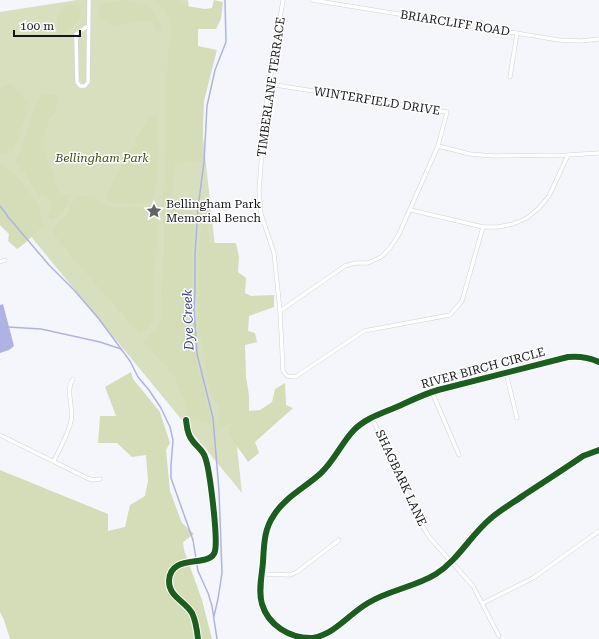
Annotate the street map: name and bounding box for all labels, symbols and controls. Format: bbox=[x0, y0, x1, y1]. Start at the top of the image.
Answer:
street label: BRIARCLIFF ROAD bbox=[399, 7, 511, 39]
scale bar bbox=[14, 12, 80, 38]
street label: TIMBERLANE TERRACE bbox=[254, 16, 288, 158]
text: 100 m bbox=[20, 19, 54, 33]
street label: WINTERFIELD DRIVE bbox=[313, 84, 441, 118]
park label: Bellingham Park bbox=[54, 151, 149, 165]
place label: Bellingham Park Memorial Bench bbox=[166, 197, 261, 225]
place icon: Bellingham Park Memorial Bench bbox=[145, 202, 163, 220]
water label: Dye Creek bbox=[179, 288, 197, 352]
street label: RIVER BIRCH CIRCLE bbox=[419, 345, 547, 391]
street label: SHAGBARK LANE bbox=[373, 428, 429, 528]

